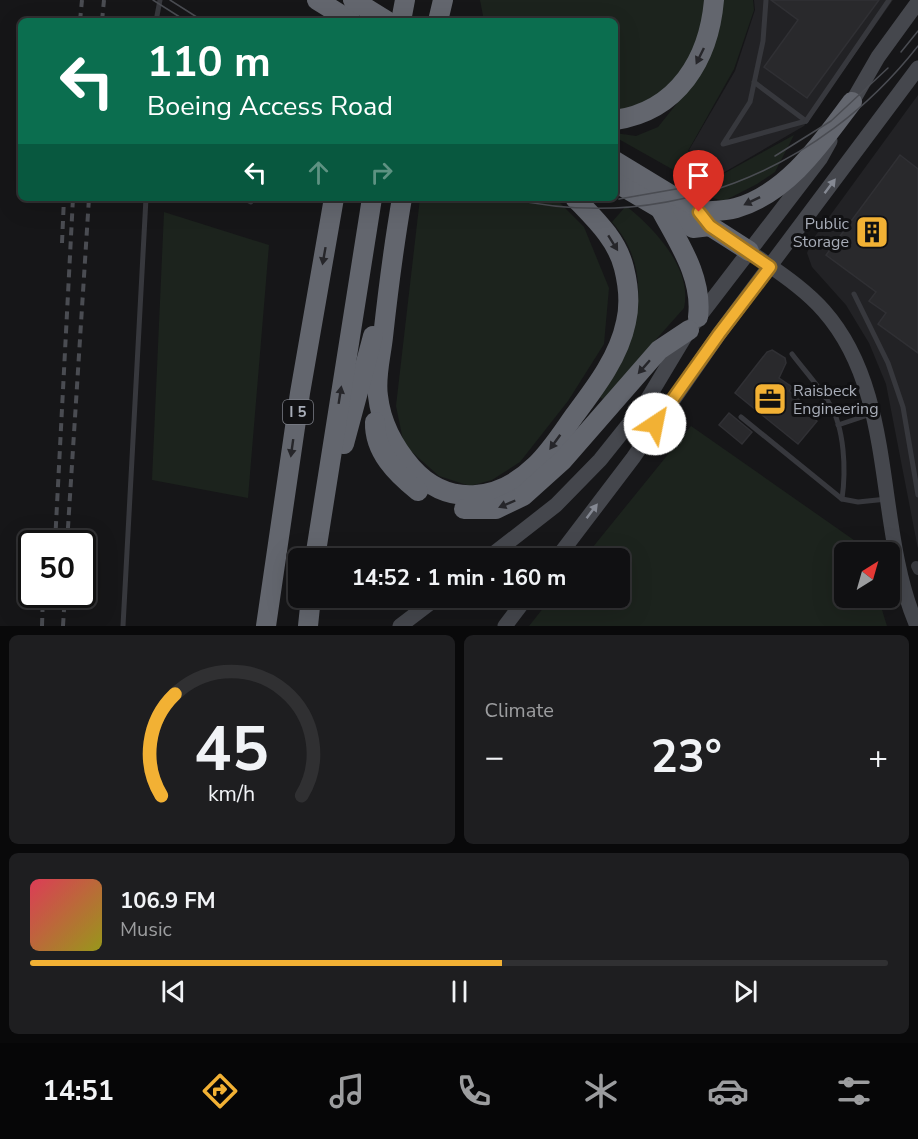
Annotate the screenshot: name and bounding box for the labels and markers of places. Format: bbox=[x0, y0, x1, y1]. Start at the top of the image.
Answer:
pin bbox=[673, 150, 724, 212]
place label: Public Storage bbox=[793, 213, 850, 253]
building icon: Public Storage bbox=[854, 214, 890, 250]
place label: Raisbeck Engineering bbox=[793, 380, 879, 420]
office icon: Raisbeck Engineering bbox=[752, 381, 788, 417]

